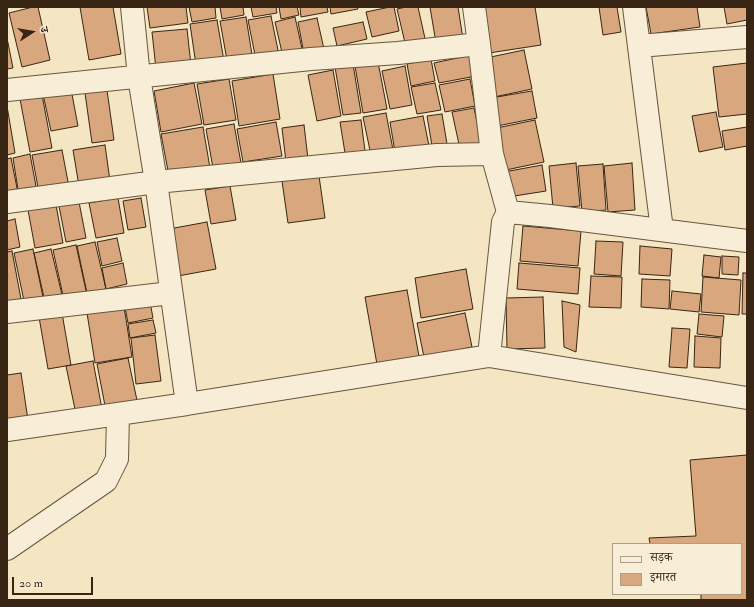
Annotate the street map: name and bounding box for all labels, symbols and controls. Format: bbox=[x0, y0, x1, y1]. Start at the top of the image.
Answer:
north arrow bbox=[12, 12, 52, 52]
text: उ bbox=[37, 25, 51, 33]
legend bbox=[612, 543, 742, 595]
text: सड़क bbox=[650, 550, 673, 565]
scale bar bbox=[14, 569, 95, 595]
text: इमारत bbox=[650, 570, 676, 585]
text: 20 m bbox=[19, 576, 43, 591]

